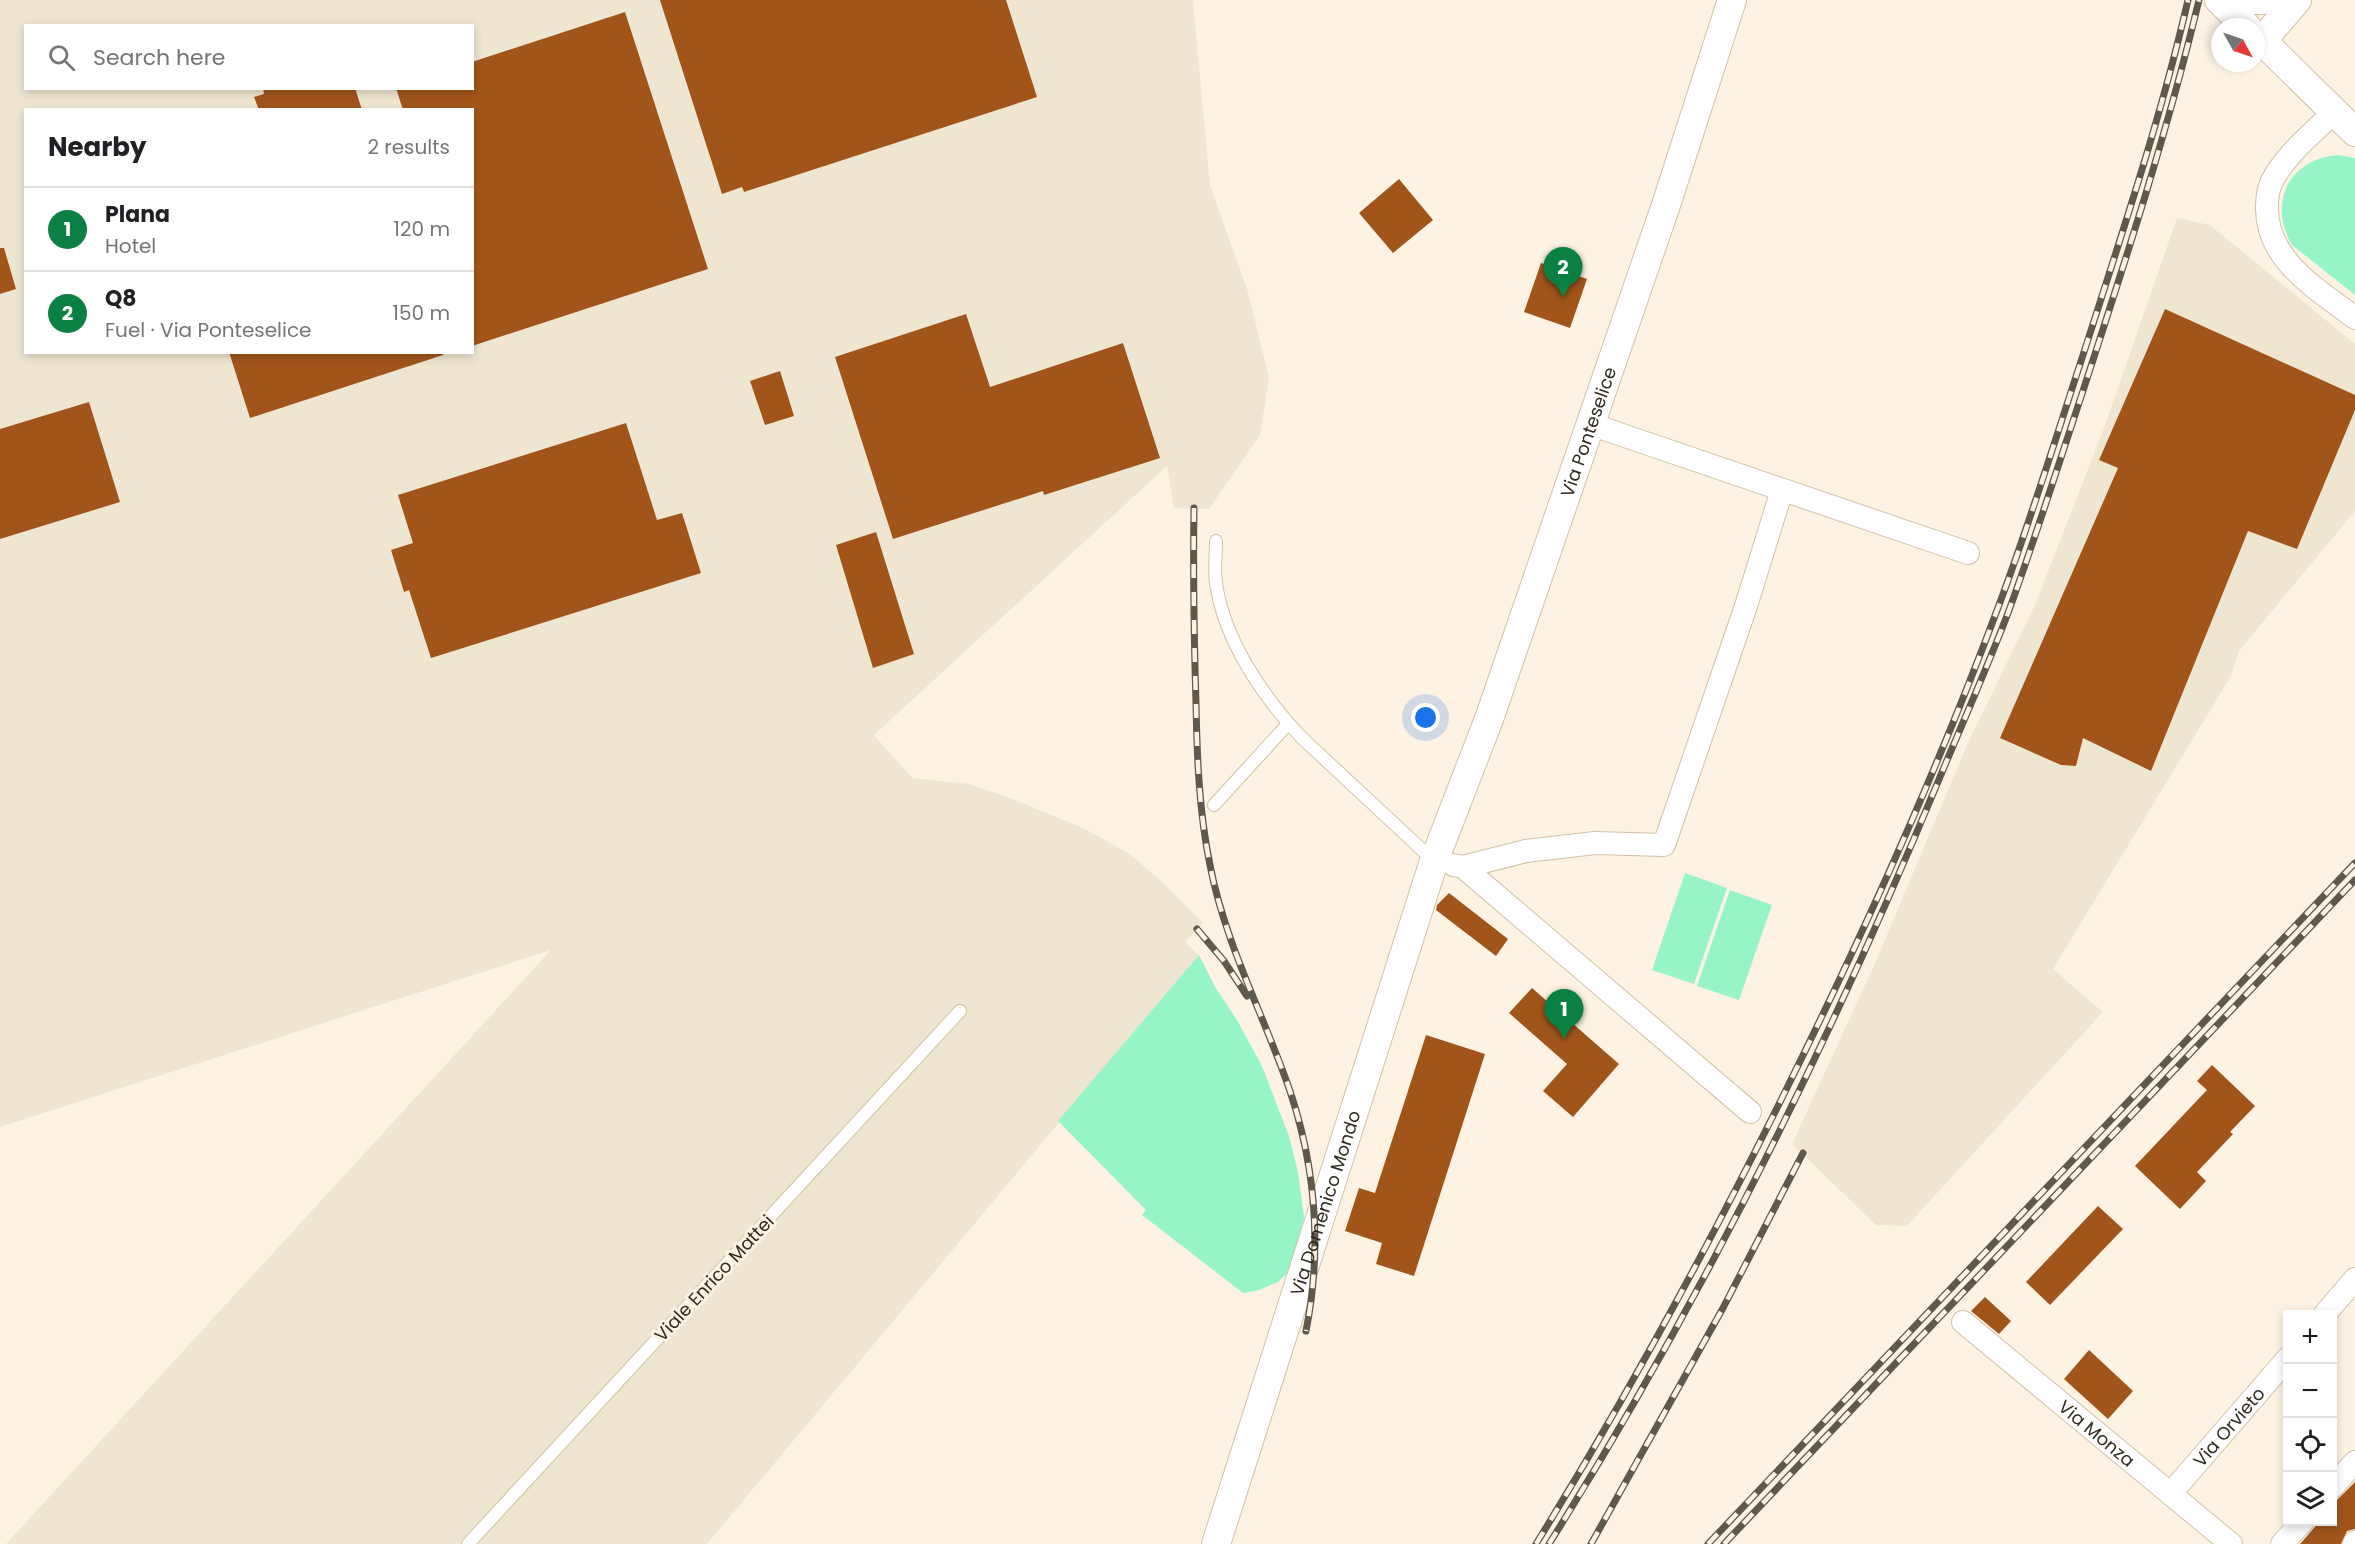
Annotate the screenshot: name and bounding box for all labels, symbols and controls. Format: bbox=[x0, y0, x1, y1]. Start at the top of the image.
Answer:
north arrow bbox=[2211, 18, 2265, 72]
search box bbox=[24, 24, 474, 90]
icon: search bbox=[45, 41, 78, 74]
text: Search here bbox=[93, 42, 226, 73]
text: Nearby bbox=[48, 129, 146, 165]
text: 2 results bbox=[367, 133, 450, 161]
text: Plana bbox=[105, 199, 170, 230]
text: 1 bbox=[64, 215, 71, 243]
text: 120 m bbox=[394, 215, 450, 243]
text: Hotel bbox=[105, 232, 156, 260]
pin: 2 bbox=[1544, 248, 1582, 297]
text: Q8 bbox=[105, 283, 137, 314]
text: 2 bbox=[62, 299, 73, 327]
text: 150 m bbox=[393, 299, 450, 327]
text: Fuel · Via Ponteselice bbox=[105, 316, 312, 344]
street label: Via Ponteselice bbox=[1554, 363, 1622, 500]
your location bbox=[1411, 703, 1440, 732]
pin: 1 bbox=[1544, 990, 1584, 1039]
street label: Via Domenico Mondo bbox=[1284, 1107, 1366, 1299]
street label: Viale Enrico Mattei bbox=[649, 1209, 779, 1347]
map controls bbox=[2283, 1310, 2337, 1526]
button: + bbox=[2283, 1310, 2337, 1364]
button: − bbox=[2283, 1364, 2337, 1418]
street label: Via Orvieto bbox=[2187, 1381, 2270, 1472]
street label: Via Monza bbox=[2053, 1394, 2141, 1472]
button: locate bbox=[2283, 1418, 2337, 1472]
button: layers bbox=[2283, 1472, 2337, 1526]

